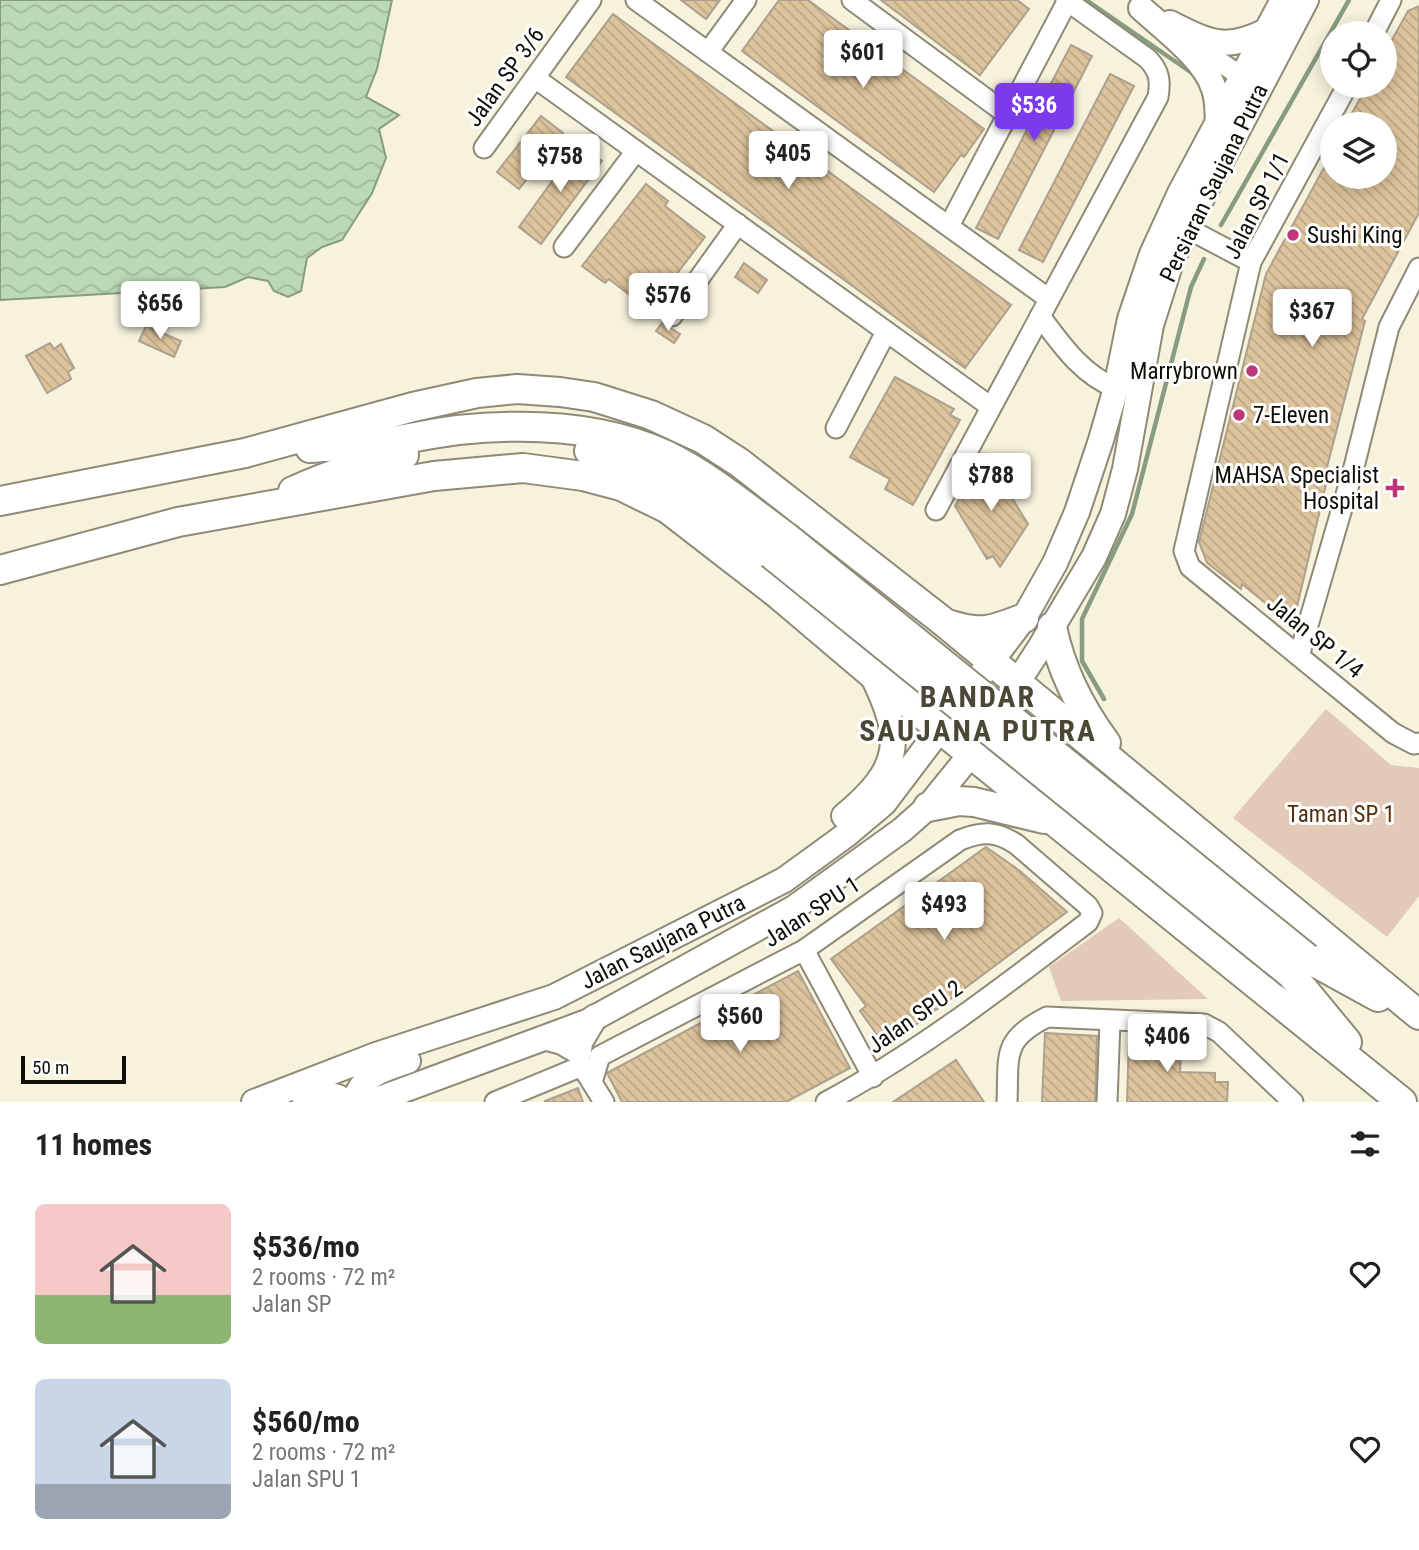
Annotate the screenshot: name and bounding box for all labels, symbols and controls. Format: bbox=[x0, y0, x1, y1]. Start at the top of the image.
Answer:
map controls bbox=[1320, 21, 1397, 189]
button: locate bbox=[1320, 21, 1397, 98]
street label: Jalan SP 3/6 bbox=[460, 22, 550, 132]
pin: $601 bbox=[822, 31, 904, 90]
text: $601 bbox=[840, 39, 886, 66]
street label: Persiaran Saujana Putra bbox=[1154, 80, 1274, 286]
pin: $536 bbox=[993, 83, 1075, 143]
text: $536 bbox=[1011, 92, 1057, 119]
button: layers bbox=[1320, 112, 1397, 189]
pin: $405 bbox=[747, 132, 829, 191]
pin: $758 bbox=[519, 134, 601, 194]
text: $405 bbox=[765, 140, 811, 167]
text: $758 bbox=[537, 143, 583, 170]
street label: Jalan SP 1/1 bbox=[1219, 148, 1295, 264]
place label: Sushi King bbox=[1307, 222, 1403, 249]
marker: Sushi King bbox=[1285, 227, 1301, 243]
pin: $576 bbox=[627, 274, 709, 333]
pin: $656 bbox=[119, 282, 201, 341]
text: $576 bbox=[645, 282, 691, 309]
text: $656 bbox=[137, 290, 183, 317]
pin: $367 bbox=[1271, 290, 1353, 349]
text: $367 bbox=[1289, 298, 1335, 325]
place label: Marrybrown bbox=[1130, 358, 1238, 385]
marker: Marrybrown bbox=[1244, 363, 1260, 379]
place label: 7-Eleven bbox=[1253, 402, 1329, 429]
marker: 7-Eleven bbox=[1231, 407, 1247, 423]
pin: $788 bbox=[950, 454, 1032, 513]
text: $788 bbox=[968, 462, 1014, 489]
place label: MAHSA Specialist Hospital bbox=[1215, 462, 1379, 515]
marker: MAHSA Specialist Hospital bbox=[1385, 478, 1405, 498]
street label: Jalan SP 1/4 bbox=[1261, 590, 1369, 684]
district label: BANDAR SAUJANA PUTRA bbox=[859, 679, 1097, 748]
park label: Taman SP 1 bbox=[1287, 801, 1395, 828]
street label: Jalan SPU 1 bbox=[759, 871, 865, 953]
pin: $493 bbox=[903, 883, 985, 942]
street label: Jalan Saujana Putra bbox=[576, 889, 750, 995]
text: $493 bbox=[921, 891, 967, 918]
street label: Jalan SPU 2 bbox=[863, 975, 967, 1059]
pin: $560 bbox=[699, 995, 781, 1054]
text: $560 bbox=[717, 1003, 763, 1030]
pin: $406 bbox=[1126, 1014, 1208, 1074]
text: $406 bbox=[1144, 1023, 1190, 1050]
scale bar bbox=[21, 1053, 126, 1085]
text: 50 m bbox=[32, 1056, 69, 1079]
icon: filters bbox=[1346, 1125, 1384, 1163]
text: 11 homes bbox=[35, 1127, 152, 1162]
text: $536/mo bbox=[252, 1229, 360, 1264]
icon: home bbox=[91, 1232, 175, 1316]
icon: heart bbox=[1346, 1255, 1384, 1293]
text: 2 rooms · 72 m² bbox=[252, 1264, 395, 1291]
text: Jalan SP bbox=[252, 1291, 332, 1318]
text: $560/mo bbox=[252, 1404, 360, 1439]
icon: home bbox=[91, 1407, 175, 1491]
icon: heart bbox=[1346, 1430, 1384, 1468]
text: 2 rooms · 72 m² bbox=[252, 1439, 395, 1466]
text: Jalan SPU 1 bbox=[252, 1466, 361, 1493]

